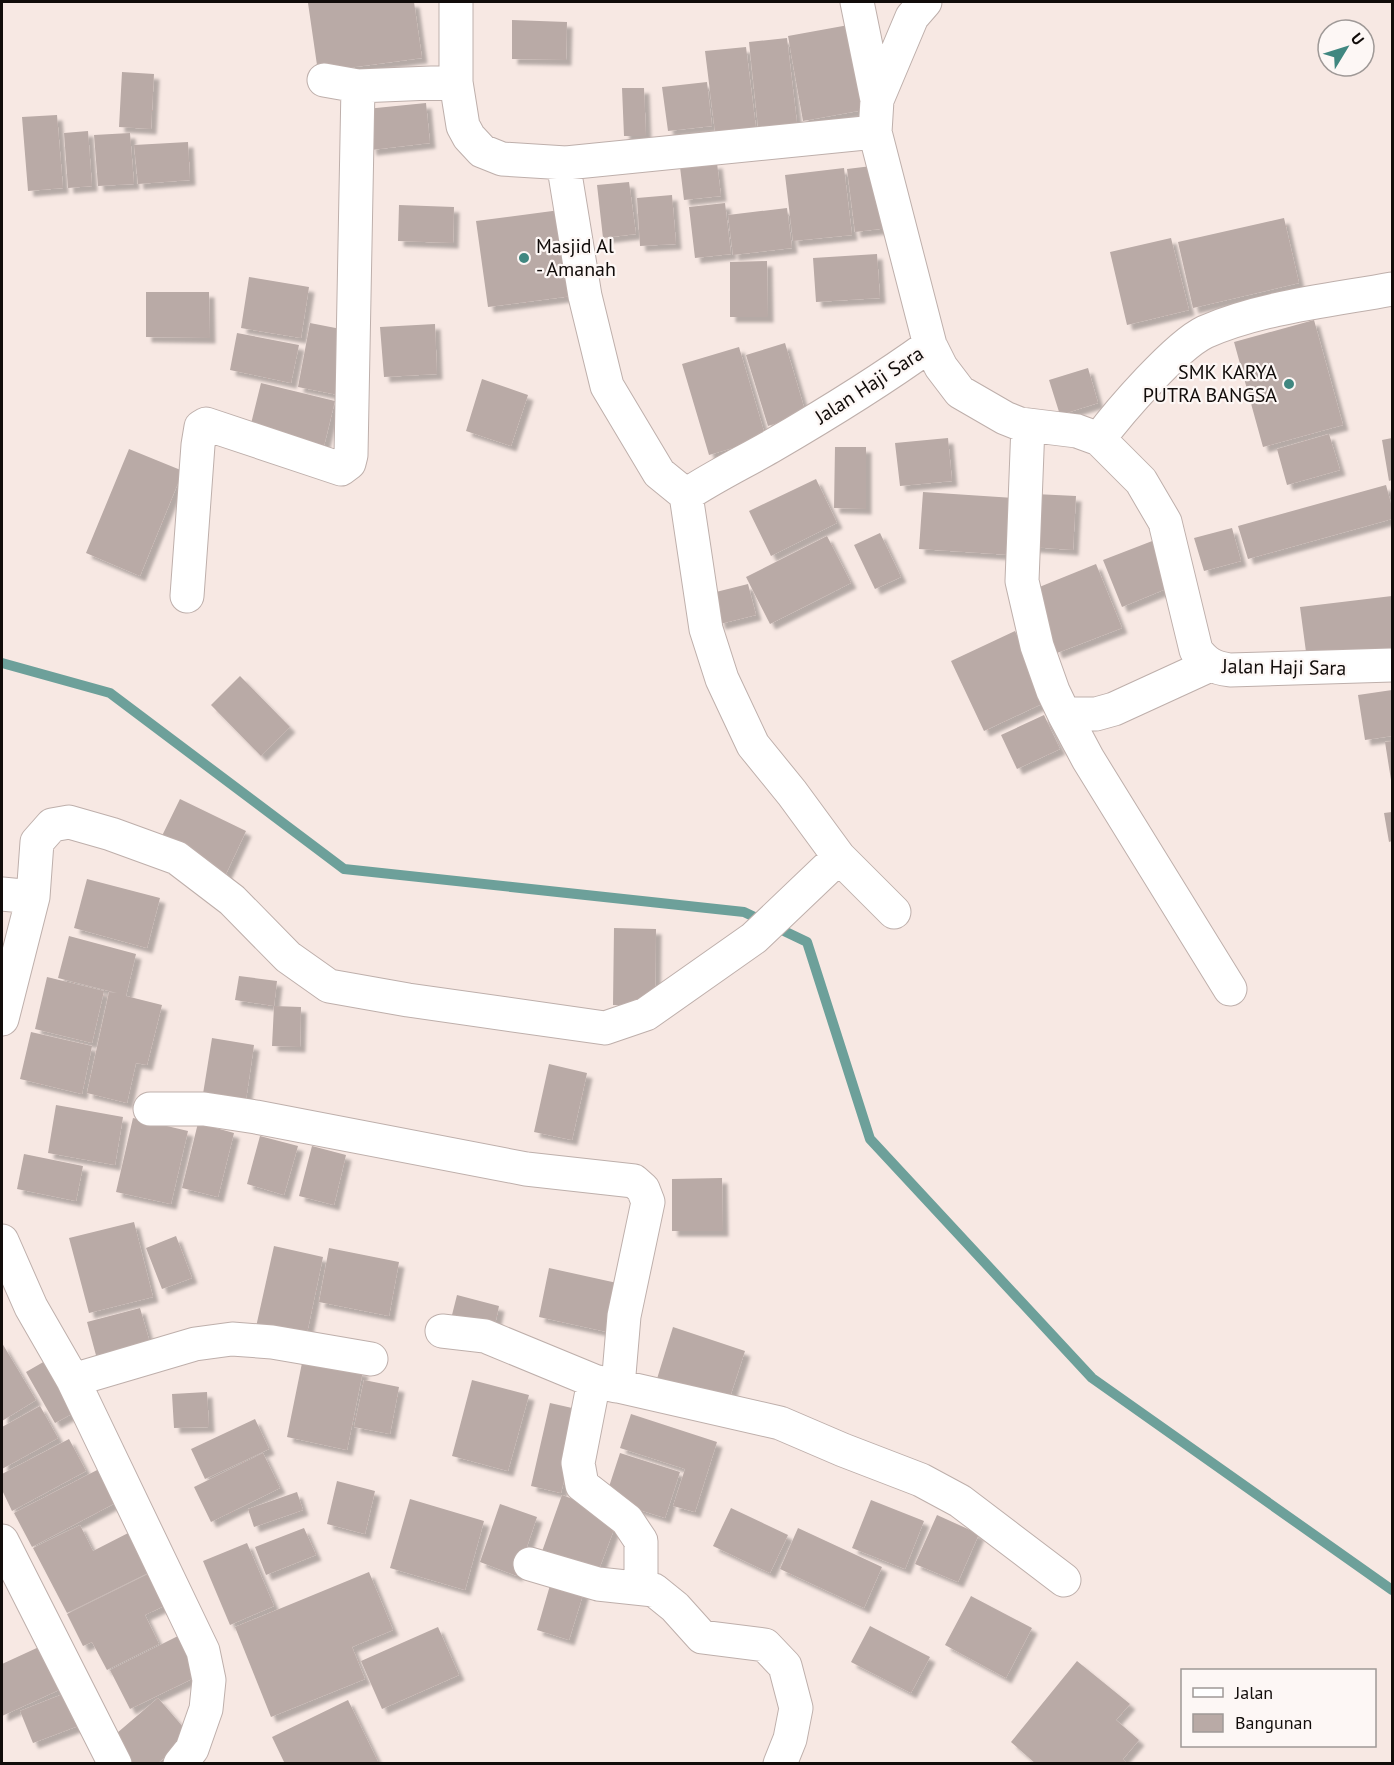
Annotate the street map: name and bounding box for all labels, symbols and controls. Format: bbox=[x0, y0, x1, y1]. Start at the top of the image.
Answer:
north arrow bbox=[1316, 18, 1376, 78]
text: U bbox=[1347, 29, 1369, 49]
place label: Masjid Al - Amanah bbox=[536, 233, 616, 282]
marker: Masjid Al - Amanah bbox=[517, 251, 531, 265]
street label: Jalan Haji Sara bbox=[809, 340, 928, 430]
place label: SMK KARYA PUTRA BANGSA bbox=[1143, 359, 1277, 408]
marker: SMK KARYA PUTRA BANGSA bbox=[1282, 377, 1296, 391]
street label: Jalan Haji Sara bbox=[1221, 653, 1346, 681]
legend bbox=[1181, 1669, 1376, 1747]
text: Jalan bbox=[1234, 1681, 1273, 1704]
text: Bangunan bbox=[1235, 1711, 1312, 1734]

